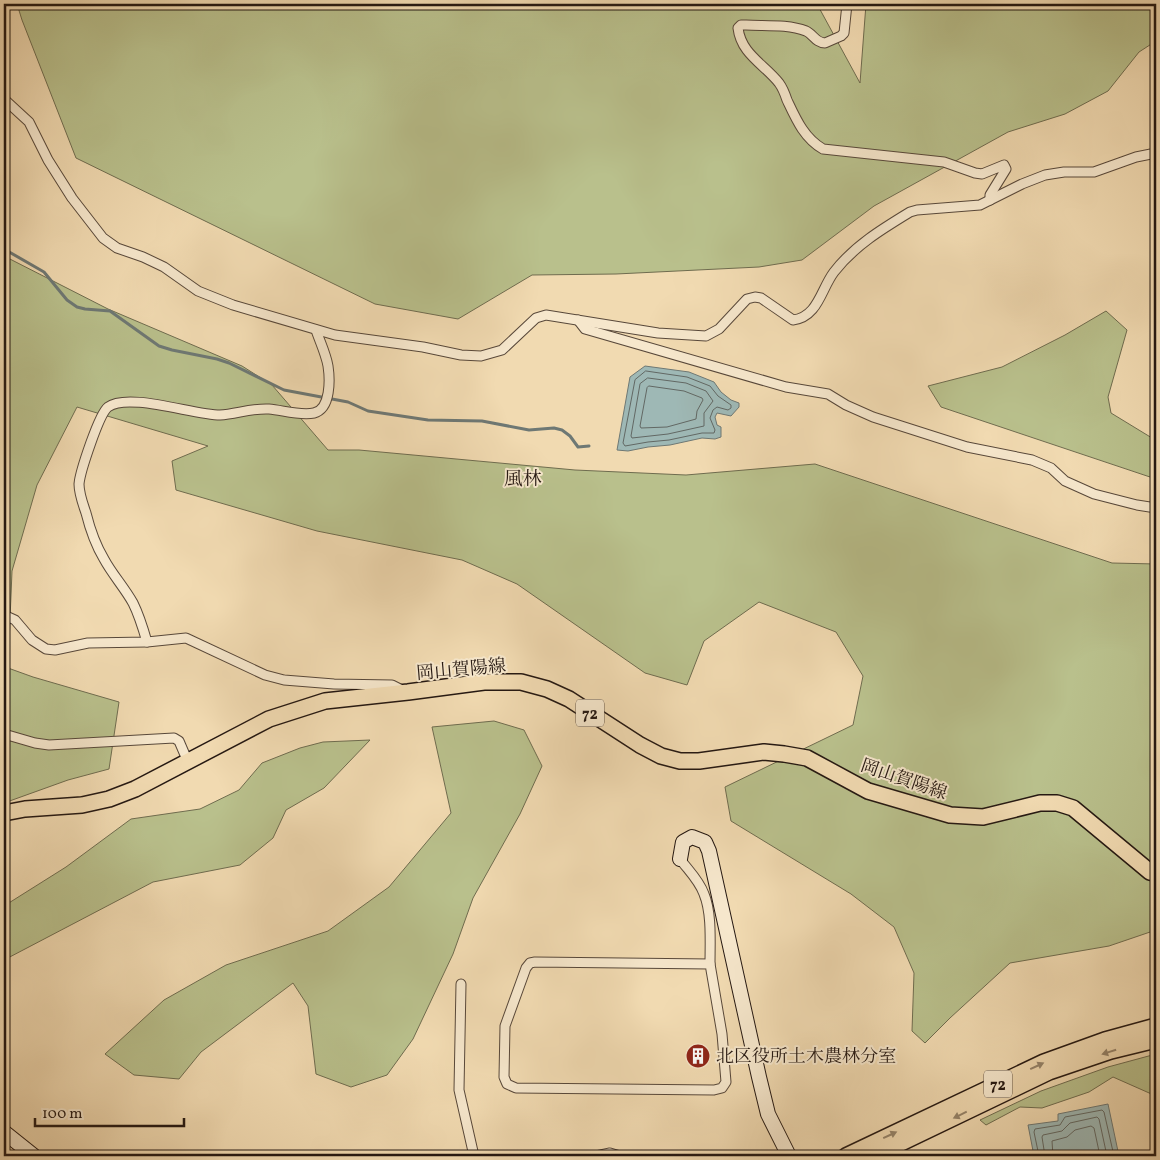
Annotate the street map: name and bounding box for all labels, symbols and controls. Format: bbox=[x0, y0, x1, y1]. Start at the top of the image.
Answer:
district label: 風林 bbox=[504, 467, 542, 493]
street label: 岡山賀陽線 bbox=[415, 654, 507, 687]
road number: 72 bbox=[576, 700, 604, 726]
street label: 岡山賀陽線 bbox=[857, 754, 950, 807]
building icon: 北区役所土木農林分室 bbox=[685, 1043, 711, 1069]
place label: 北区役所土木農林分室 bbox=[716, 1045, 896, 1070]
one-way arrow bbox=[1101, 1048, 1116, 1056]
one-way arrow bbox=[1029, 1061, 1044, 1070]
road number: 72 bbox=[984, 1070, 1012, 1098]
scale bar bbox=[35, 1095, 184, 1127]
text: 100 m bbox=[42, 1104, 82, 1125]
one-way arrow bbox=[953, 1111, 967, 1119]
one-way arrow bbox=[883, 1131, 897, 1139]

